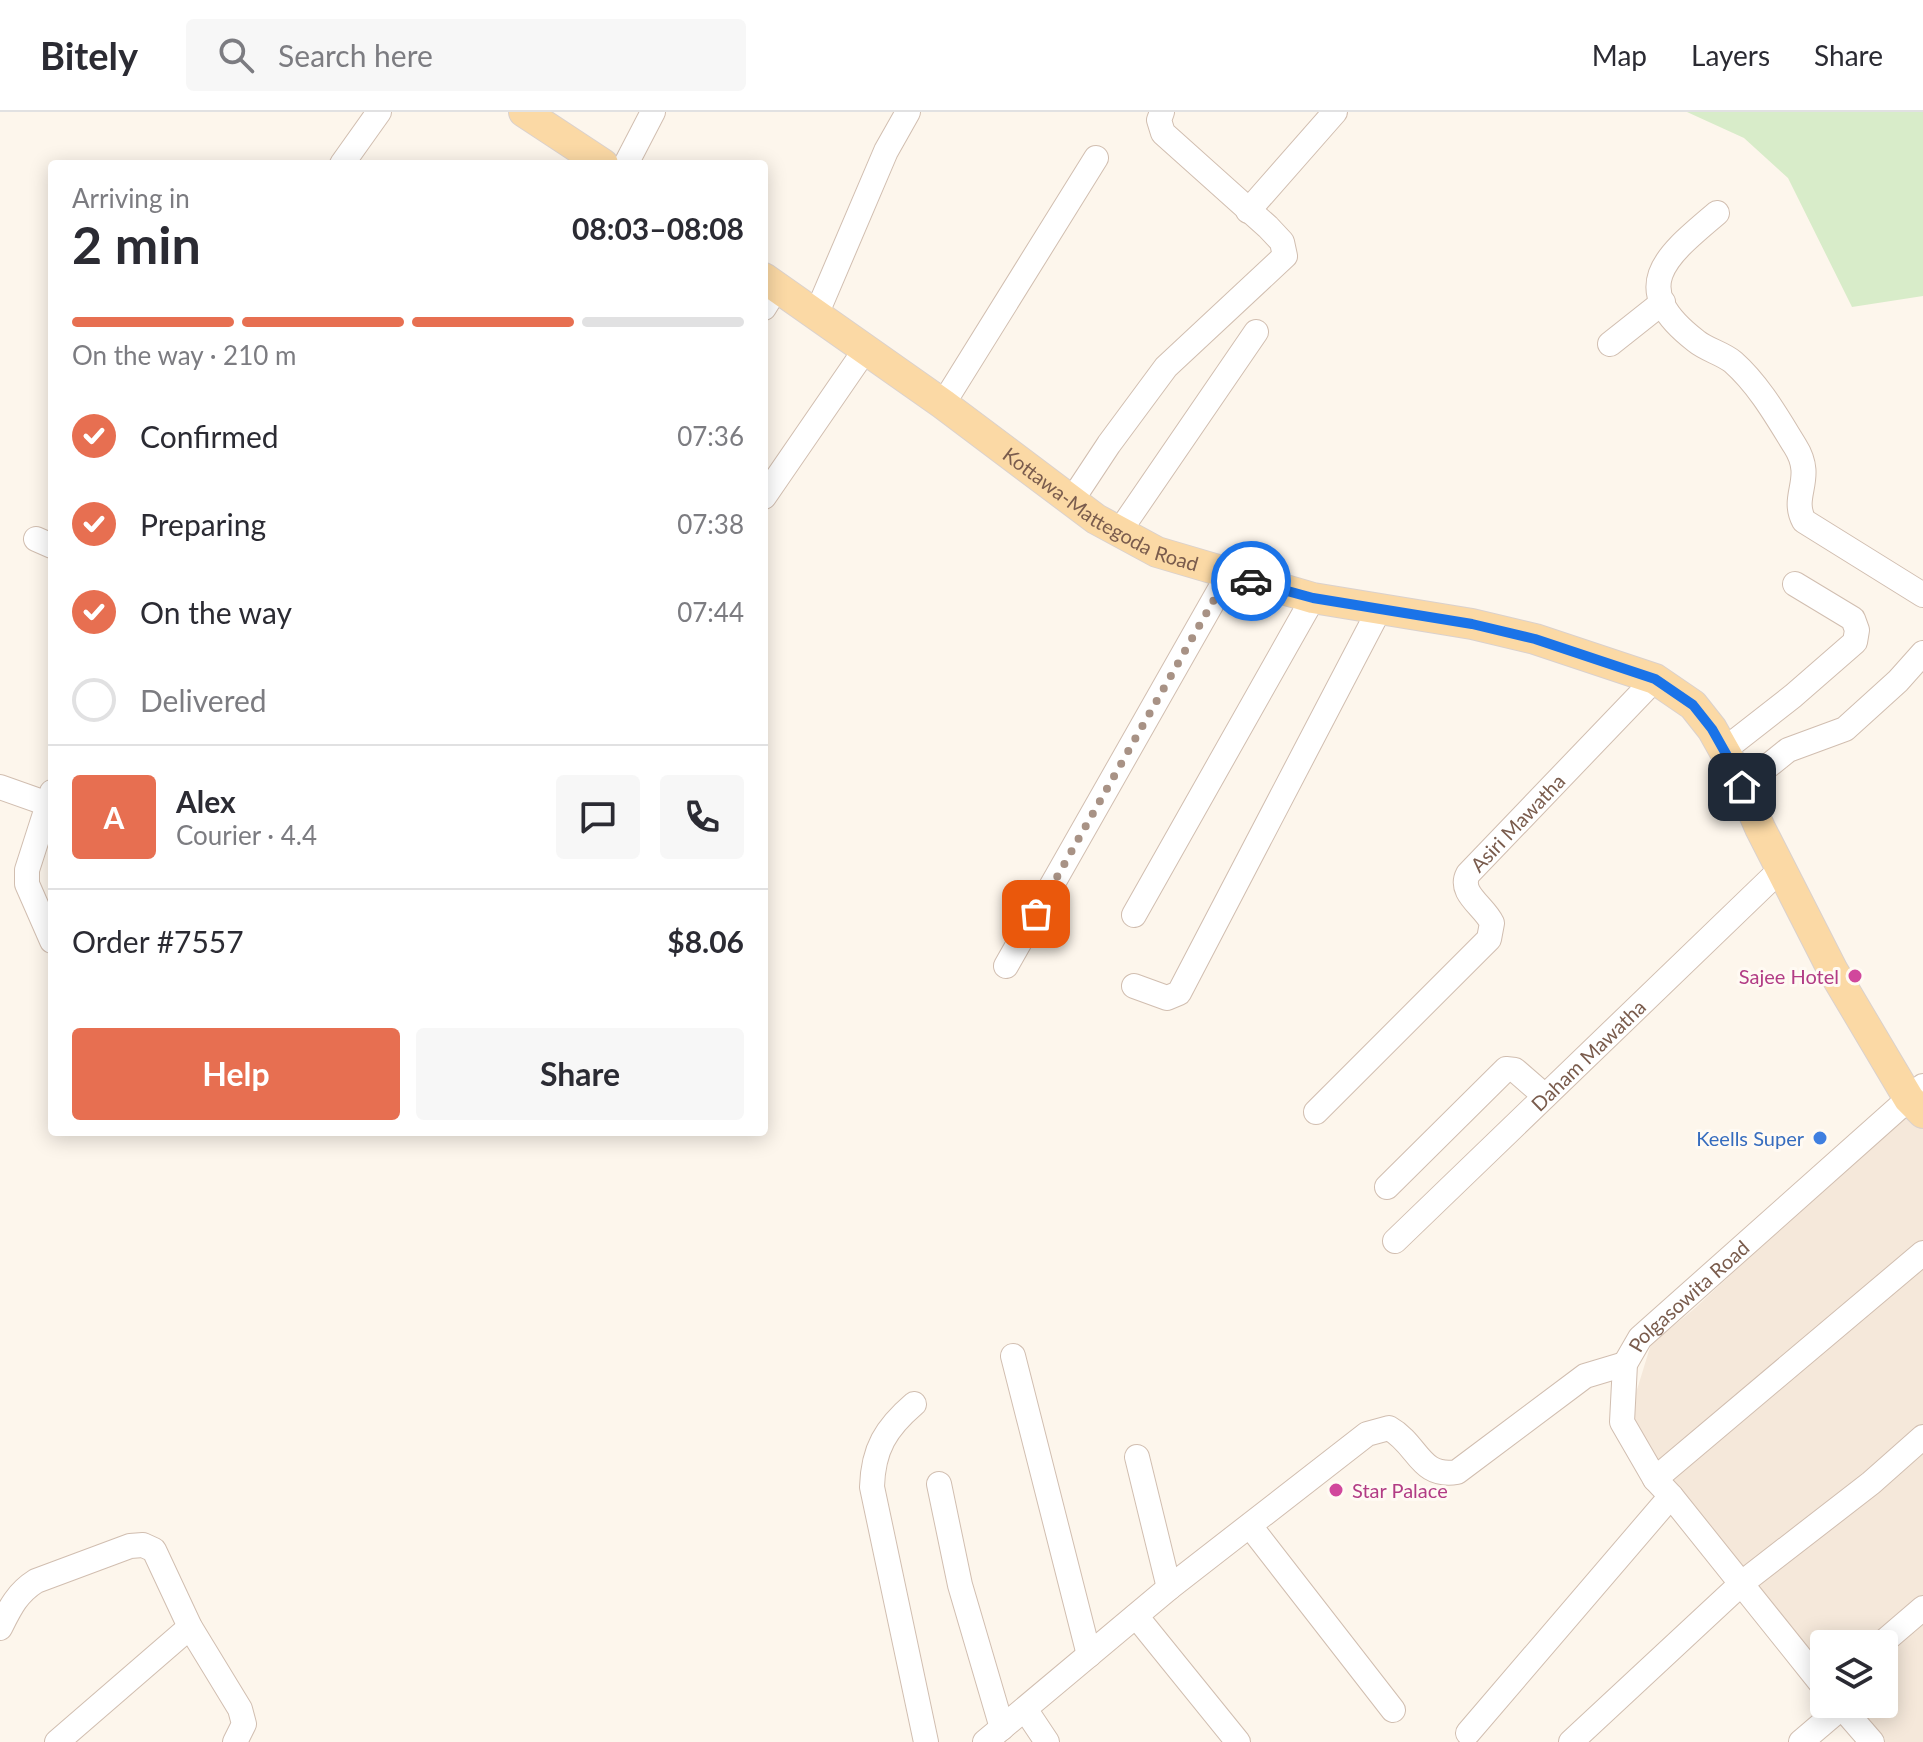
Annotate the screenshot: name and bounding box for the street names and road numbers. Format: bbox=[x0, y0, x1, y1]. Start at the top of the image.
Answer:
street label: Kottawa-Mattegoda Road bbox=[999, 442, 1201, 576]
street label: Asiri Mawatha bbox=[1465, 769, 1570, 876]
street label: Daham Mawatha bbox=[1526, 995, 1650, 1116]
street label: Polgasowita Road bbox=[1623, 1235, 1754, 1356]

